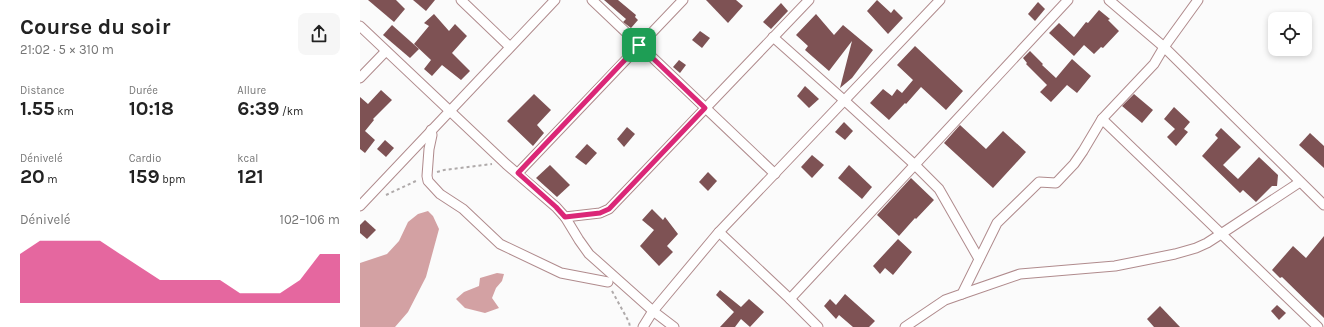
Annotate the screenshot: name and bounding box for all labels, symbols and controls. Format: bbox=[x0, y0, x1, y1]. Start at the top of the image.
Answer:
map controls bbox=[1268, 12, 1312, 56]
button: locate bbox=[1268, 12, 1312, 56]
button: share bbox=[298, 13, 340, 55]
text: Course du soir bbox=[20, 14, 170, 40]
pin bbox=[622, 28, 656, 62]
icon: arrive bbox=[628, 34, 650, 56]
text: 21:02 · 5 × 310 m bbox=[20, 42, 114, 57]
text: Distance bbox=[20, 84, 64, 97]
text: Durée bbox=[129, 84, 158, 97]
text: Allure bbox=[237, 84, 266, 97]
text: 1.55 bbox=[20, 97, 55, 120]
text: 10:18 bbox=[129, 97, 174, 120]
text: 6:39 bbox=[237, 97, 280, 120]
text: km bbox=[55, 105, 74, 118]
text: /km bbox=[280, 105, 303, 118]
text: Dénivelé bbox=[20, 152, 63, 165]
text: Cardio bbox=[129, 152, 161, 165]
text: kcal bbox=[237, 152, 258, 165]
text: 20 bbox=[20, 165, 45, 188]
text: 159 bbox=[129, 165, 160, 188]
text: 121 bbox=[237, 165, 264, 188]
text: m bbox=[45, 173, 58, 186]
text: bpm bbox=[160, 173, 186, 186]
text: Dénivelé bbox=[20, 212, 71, 227]
text: 102–106 m bbox=[280, 212, 340, 227]

